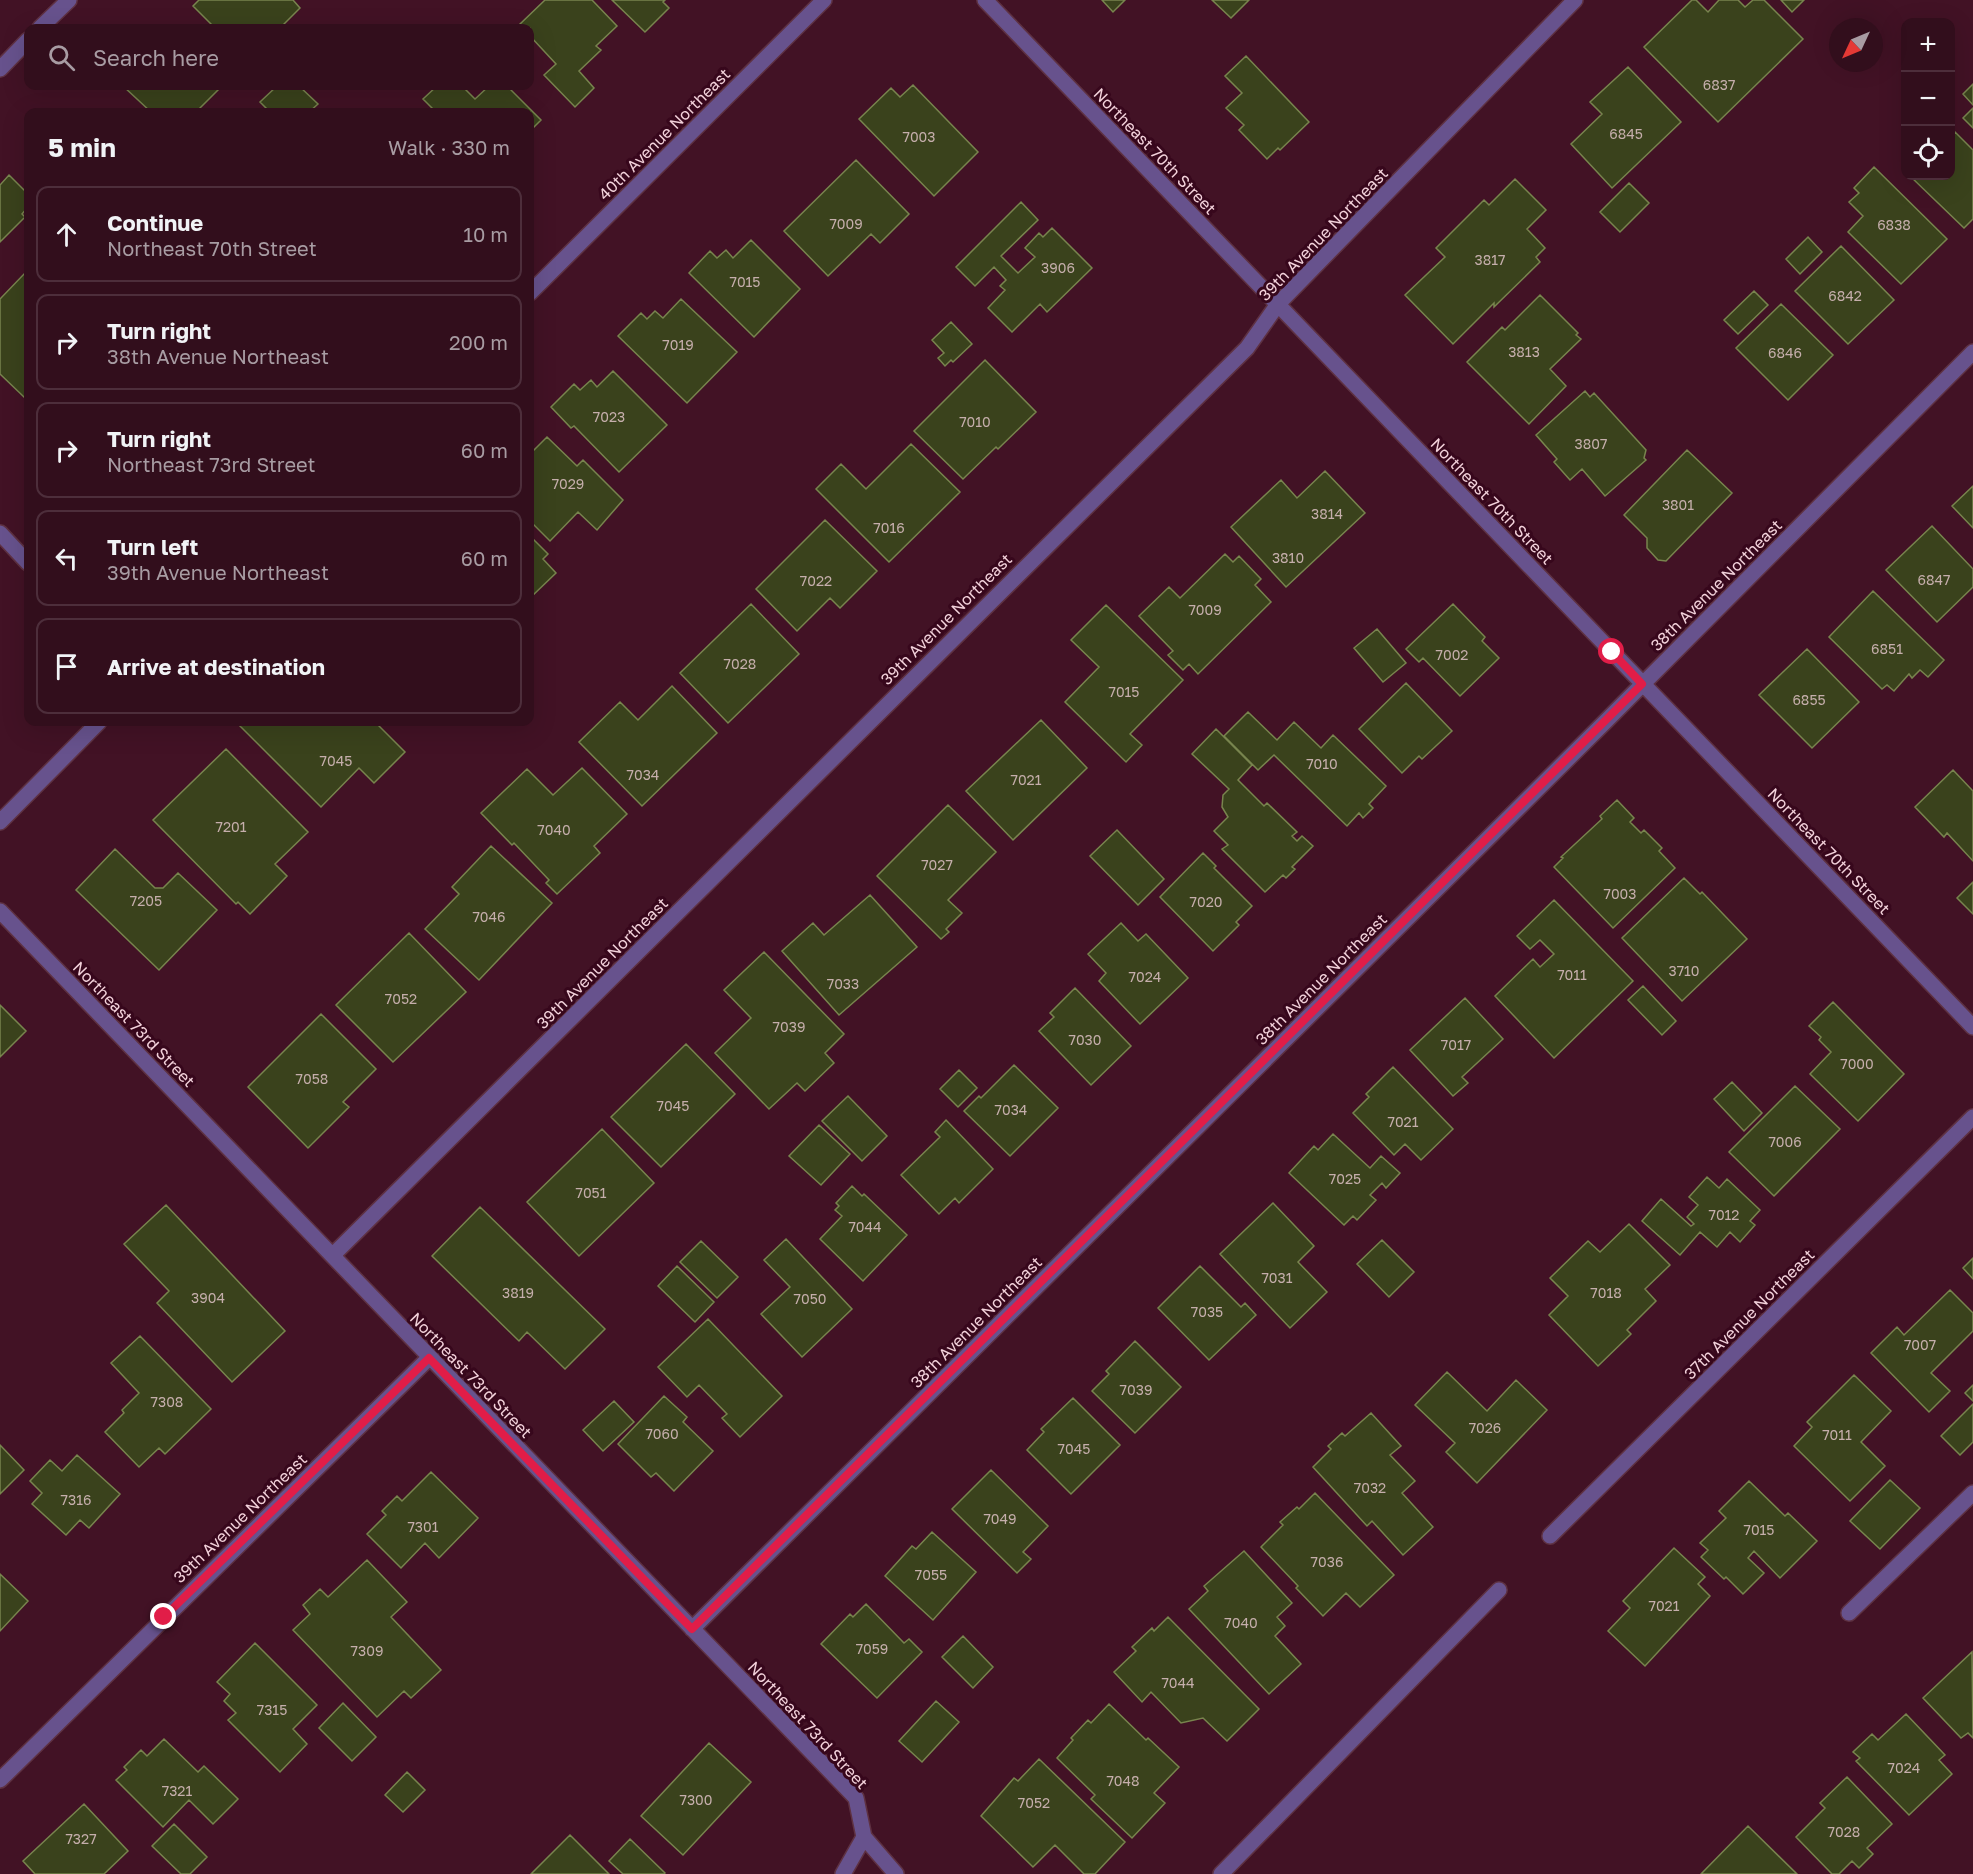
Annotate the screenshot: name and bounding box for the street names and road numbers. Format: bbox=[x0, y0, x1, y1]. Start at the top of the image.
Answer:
street label: 40th Avenue Northeast bbox=[594, 64, 734, 204]
street label: Northeast 70th Street bbox=[1090, 84, 1220, 218]
street label: 39th Avenue Northeast bbox=[1254, 163, 1392, 305]
street label: Northeast 70th Street bbox=[1427, 434, 1557, 568]
street label: 38th Avenue Northeast bbox=[1646, 515, 1786, 655]
street label: 39th Avenue Northeast bbox=[876, 549, 1016, 689]
street label: Northeast 70th Street bbox=[1764, 784, 1894, 918]
street label: 39th Avenue Northeast bbox=[532, 893, 672, 1033]
street label: 38th Avenue Northeast bbox=[1251, 909, 1391, 1049]
street label: Northeast 73rd Street bbox=[69, 957, 199, 1091]
street label: 37th Avenue Northeast bbox=[1680, 1245, 1818, 1383]
street label: 38th Avenue Northeast bbox=[906, 1252, 1046, 1392]
street label: Northeast 73rd Street bbox=[406, 1308, 536, 1442]
street label: 39th Avenue Northeast bbox=[169, 1449, 311, 1587]
street label: Northeast 73rd Street bbox=[744, 1657, 872, 1793]

